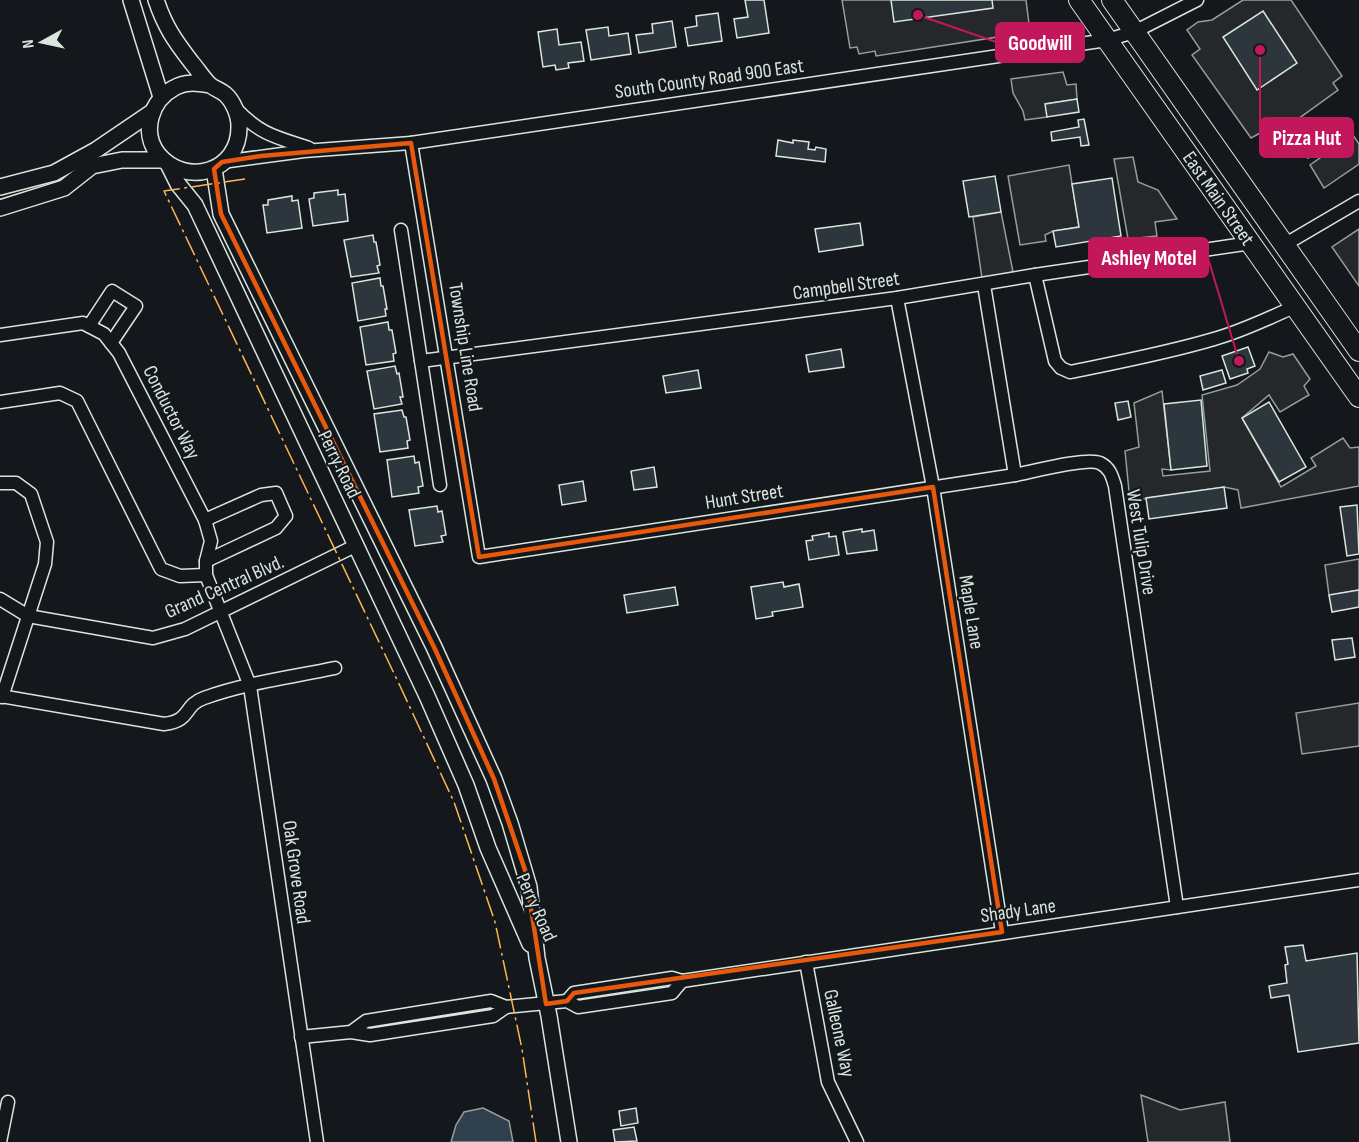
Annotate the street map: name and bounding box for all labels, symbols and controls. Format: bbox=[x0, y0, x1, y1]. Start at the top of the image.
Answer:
north arrow bbox=[12, 12, 72, 72]
callout: Goodwill bbox=[996, 23, 1084, 62]
text: Goodwill bbox=[1008, 31, 1072, 56]
text: N bbox=[19, 38, 39, 49]
street label: South County Road 900 East bbox=[613, 54, 805, 104]
callout: Pizza Hut bbox=[1260, 118, 1353, 157]
text: Pizza Hut bbox=[1272, 126, 1342, 151]
street label: East Main Street bbox=[1177, 147, 1259, 250]
callout: Ashley Motel bbox=[1089, 238, 1208, 277]
text: Ashley Motel bbox=[1100, 246, 1197, 271]
street label: Campbell Street bbox=[791, 267, 901, 305]
street label: Township Line Road bbox=[443, 281, 487, 413]
street label: Conductor Way bbox=[137, 362, 205, 464]
street label: Perry Road bbox=[312, 427, 366, 502]
street label: Hunt Street bbox=[703, 479, 785, 515]
street label: West Tulip Drive bbox=[1121, 488, 1161, 597]
street label: Grand Central Blvd. bbox=[161, 550, 288, 624]
street label: Maple Lane bbox=[953, 573, 989, 651]
street label: Oak Grove Road bbox=[277, 819, 315, 925]
street label: Perry Road bbox=[510, 869, 562, 945]
street label: Shady Lane bbox=[979, 894, 1057, 928]
street label: Galleone Way bbox=[818, 987, 860, 1079]

